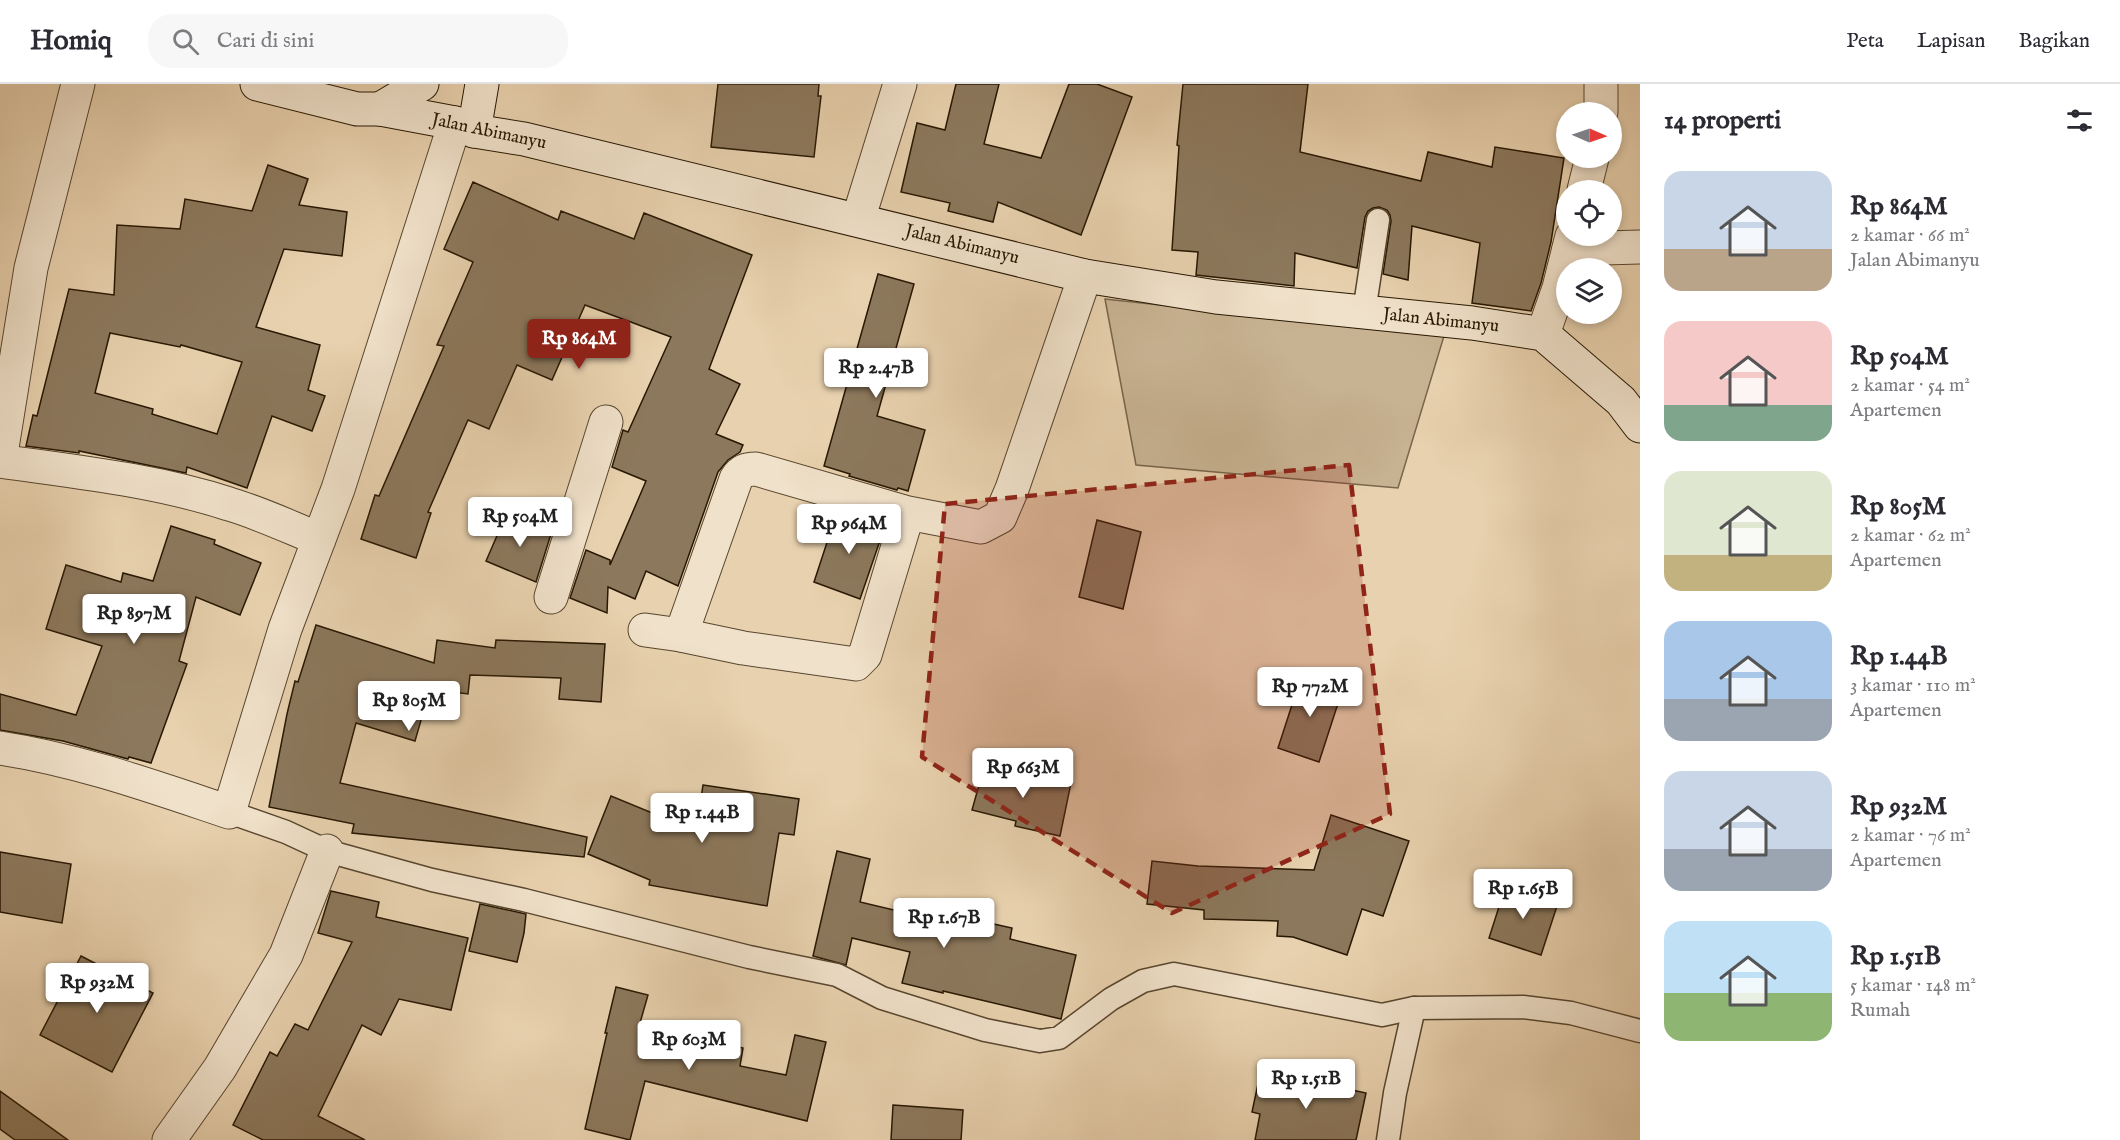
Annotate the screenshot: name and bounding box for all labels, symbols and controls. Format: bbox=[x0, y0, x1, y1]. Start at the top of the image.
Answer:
search box bbox=[148, 14, 568, 68]
text: Homiq bbox=[30, 24, 112, 59]
icon: search bbox=[169, 25, 202, 58]
text: Cari di sini bbox=[217, 27, 314, 55]
text: Peta bbox=[1846, 28, 1884, 55]
text: Lapisan bbox=[1917, 28, 1986, 55]
text: Bagikan bbox=[2019, 28, 2090, 55]
north arrow bbox=[1556, 102, 1622, 168]
map controls bbox=[1556, 102, 1622, 324]
text: 14 properti bbox=[1664, 104, 1781, 137]
icon: filters bbox=[2063, 104, 2096, 137]
street label: Jalan Abimanyu bbox=[428, 108, 548, 155]
button: locate bbox=[1556, 180, 1622, 246]
text: Rp 864M bbox=[1850, 190, 1948, 223]
icon: home bbox=[1712, 195, 1784, 267]
street label: Jalan Abimanyu bbox=[901, 219, 1021, 270]
text: 2 kamar · 66 m² bbox=[1850, 223, 1970, 248]
text: Jalan Abimanyu bbox=[1850, 248, 1980, 273]
button: layers bbox=[1556, 258, 1622, 324]
street label: Jalan Abimanyu bbox=[1380, 303, 1500, 339]
pin: Rp 864M bbox=[524, 319, 634, 370]
text: Rp 864M bbox=[541, 326, 617, 351]
text: Rp 504M bbox=[1850, 340, 1949, 373]
icon: home bbox=[1712, 345, 1784, 417]
pin: Rp 2.47B bbox=[814, 348, 938, 399]
text: Rp 2.47B bbox=[838, 355, 914, 380]
text: 2 kamar · 54 m² bbox=[1850, 373, 1970, 398]
text: Apartemen bbox=[1850, 398, 1942, 423]
text: Rp 805M bbox=[1850, 490, 1946, 523]
icon: home bbox=[1712, 495, 1784, 567]
pin: Rp 504M bbox=[465, 497, 575, 548]
text: Rp 504M bbox=[482, 504, 558, 529]
pin: Rp 964M bbox=[794, 504, 904, 555]
text: Rp 964M bbox=[811, 511, 887, 536]
text: 2 kamar · 62 m² bbox=[1850, 523, 1971, 548]
text: Apartemen bbox=[1850, 548, 1942, 573]
pin: Rp 897M bbox=[79, 594, 189, 645]
text: Rp 897M bbox=[96, 601, 172, 626]
text: Rp 1.44B bbox=[1850, 640, 1948, 673]
icon: home bbox=[1712, 645, 1784, 717]
pin: Rp 772M bbox=[1255, 667, 1365, 718]
text: 3 kamar · 110 m² bbox=[1850, 673, 1976, 698]
text: Rp 772M bbox=[1271, 674, 1349, 699]
pin: Rp 805M bbox=[354, 681, 464, 732]
text: Rp 805M bbox=[372, 688, 446, 713]
text: Apartemen bbox=[1850, 698, 1942, 723]
pin: Rp 663M bbox=[968, 748, 1078, 799]
text: Rp 663M bbox=[986, 755, 1060, 780]
text: Rp 932M bbox=[1850, 790, 1947, 823]
pin: Rp 1.44B bbox=[640, 793, 764, 844]
icon: home bbox=[1712, 795, 1784, 867]
text: Rp 1.44B bbox=[664, 800, 740, 825]
text: 2 kamar · 76 m² bbox=[1850, 823, 1971, 848]
text: Apartemen bbox=[1850, 848, 1942, 873]
pin: Rp 1.65B bbox=[1461, 869, 1585, 920]
text: Rp 1.65B bbox=[1488, 876, 1558, 901]
pin: Rp 1.67B bbox=[882, 898, 1006, 949]
text: Rp 1.67B bbox=[907, 905, 981, 930]
text: Rp 1.51B bbox=[1850, 940, 1941, 973]
icon: home bbox=[1712, 945, 1784, 1017]
pin: Rp 932M bbox=[42, 963, 152, 1014]
text: Rp 932M bbox=[60, 970, 134, 995]
text: 5 kamar · 148 m² bbox=[1850, 973, 1976, 998]
text: Rumah bbox=[1850, 998, 1910, 1023]
pin: Rp 603M bbox=[634, 1020, 744, 1071]
text: Rp 603M bbox=[652, 1027, 726, 1052]
pin: Rp 1.51B bbox=[1244, 1059, 1368, 1110]
text: Rp 1.51B bbox=[1271, 1066, 1341, 1091]

